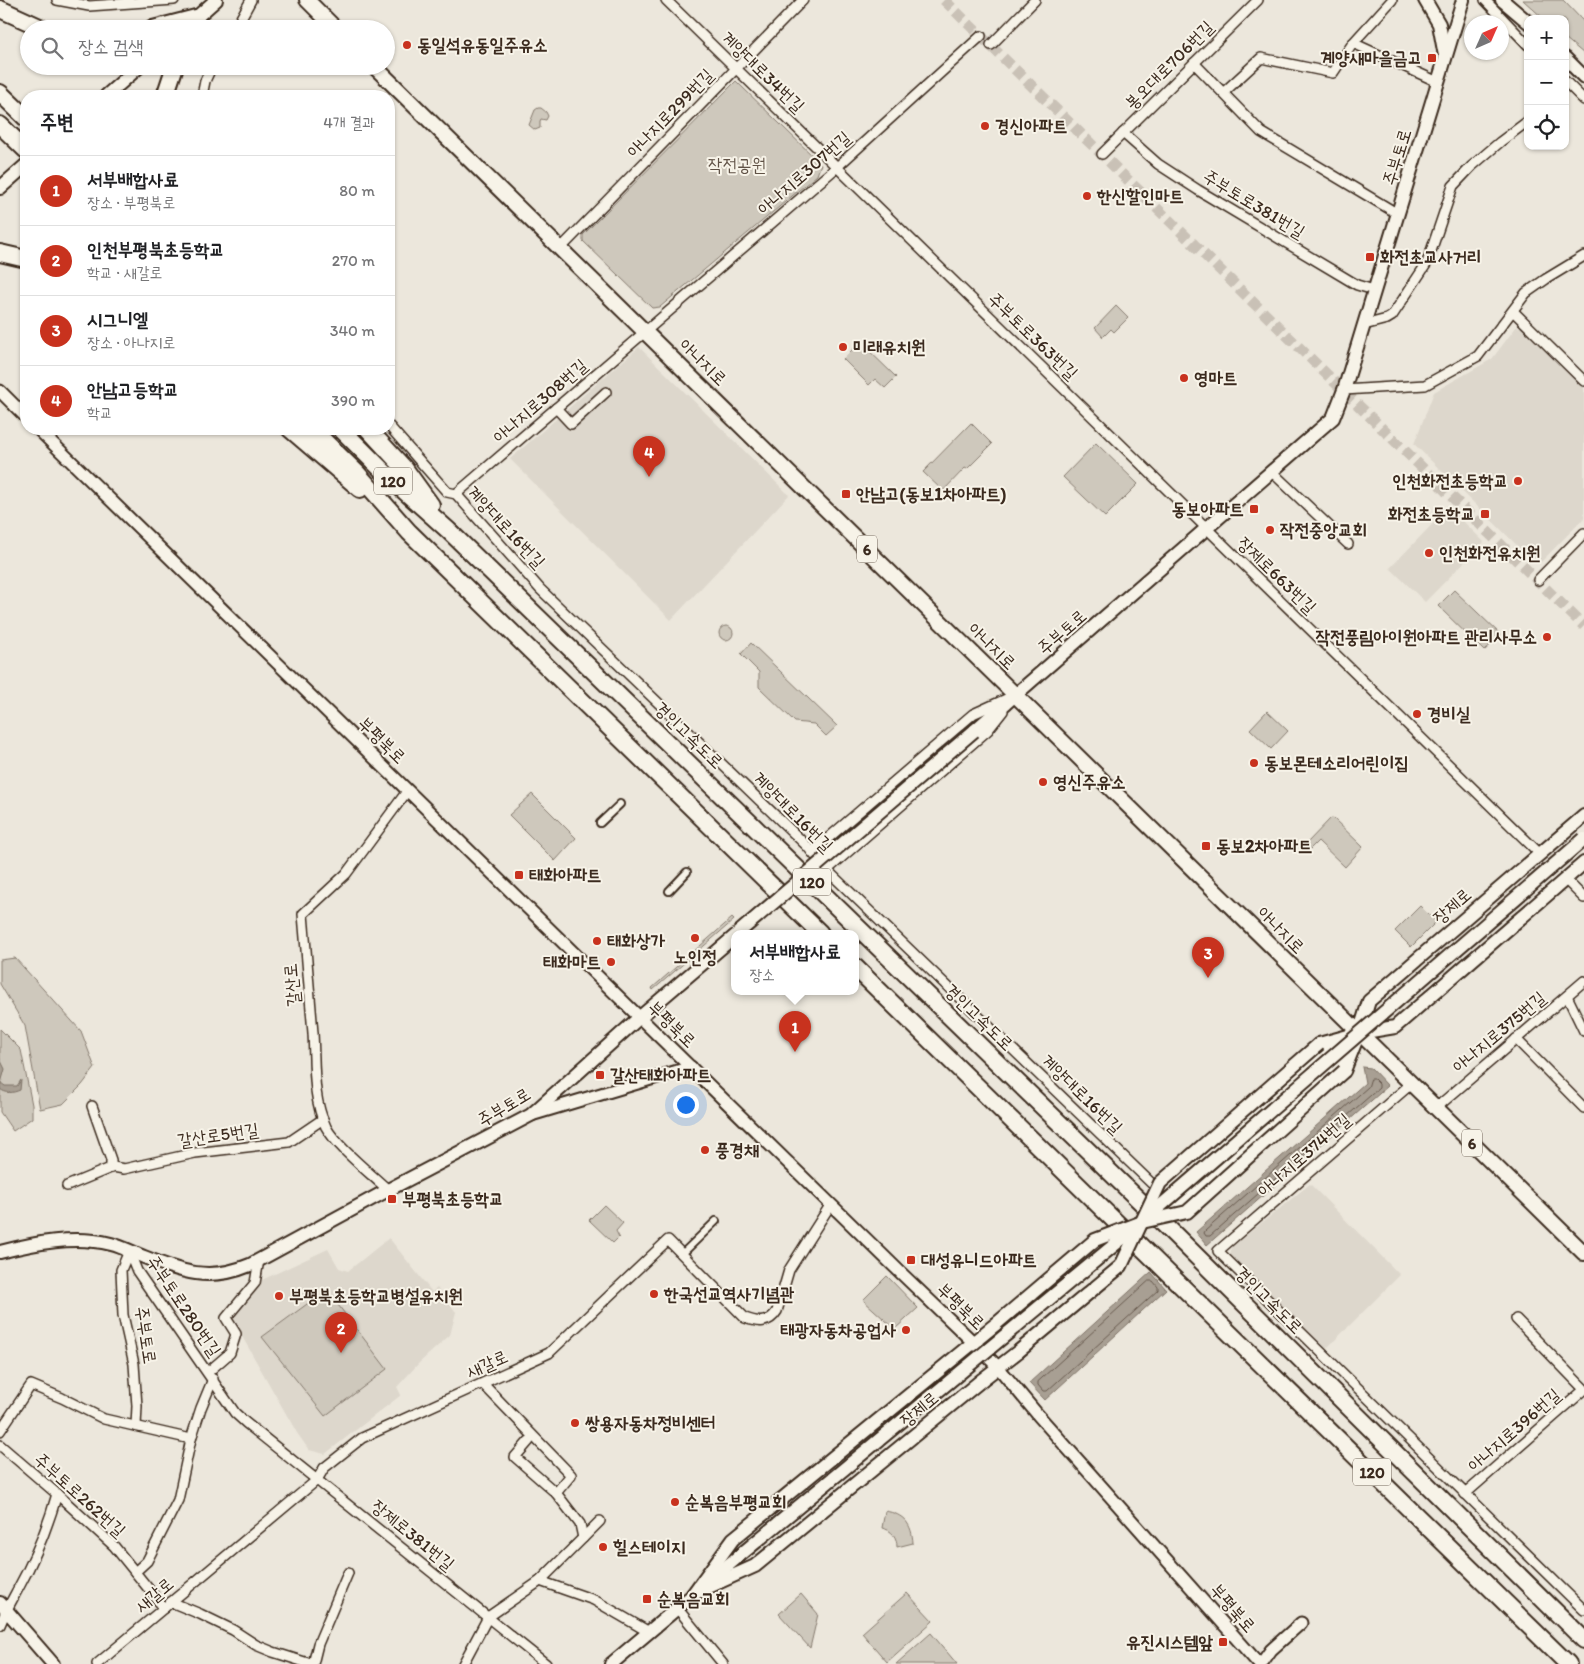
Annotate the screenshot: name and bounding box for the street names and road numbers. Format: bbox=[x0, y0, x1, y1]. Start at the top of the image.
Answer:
street label: 봉오대로706번길 bbox=[1120, 16, 1218, 114]
street label: 계양대로34번길 bbox=[717, 27, 810, 118]
street label: 아나지로299번길 bbox=[622, 64, 718, 162]
street label: 아나지로307번길 bbox=[753, 126, 856, 220]
street label: 주부토로 bbox=[1378, 126, 1416, 188]
street label: 주부토로381번길 bbox=[1199, 165, 1309, 243]
street label: 주부토로363번길 bbox=[984, 288, 1083, 385]
street label: 아나지로 bbox=[675, 334, 731, 390]
street label: 아나지로308번길 bbox=[488, 354, 592, 448]
road number: 120 bbox=[374, 468, 412, 494]
street label: 계양대로16번길 bbox=[462, 481, 550, 573]
street label: 장제로663번길 bbox=[1233, 532, 1321, 618]
road number: 6 bbox=[857, 536, 877, 562]
street label: 주부토로 bbox=[1033, 605, 1091, 659]
street label: 아나지로 bbox=[964, 618, 1020, 674]
street label: 경인고속도로 bbox=[650, 697, 728, 773]
street label: 부평북로 bbox=[354, 712, 410, 768]
street label: 계양대로16번길 bbox=[748, 767, 838, 857]
road number: 120 bbox=[793, 869, 831, 896]
street label: 장제로 bbox=[1428, 883, 1476, 929]
street label: 아나지로 bbox=[1253, 902, 1309, 958]
street label: 갈산로 bbox=[279, 962, 305, 1008]
street label: 경인고속도로 bbox=[940, 979, 1018, 1055]
street label: 아나지로375번길 bbox=[1448, 986, 1551, 1077]
street label: 부평북로 bbox=[644, 996, 700, 1052]
street label: 계양대로16번길 bbox=[1037, 1050, 1128, 1139]
street label: 주부토로 bbox=[474, 1083, 534, 1131]
street label: 아나지로374번길 bbox=[1253, 1108, 1356, 1202]
street label: 갈산로5번길 bbox=[176, 1118, 261, 1152]
road number: 6 bbox=[1462, 1130, 1482, 1156]
street label: 주부토로280번길 bbox=[142, 1251, 226, 1361]
street label: 경인고속도로 bbox=[1230, 1261, 1308, 1339]
street label: 부평북로 bbox=[933, 1278, 989, 1334]
street label: 주부토로 bbox=[131, 1305, 161, 1365]
street label: 새갈로 bbox=[463, 1345, 511, 1383]
street label: 아나지로396번길 bbox=[1463, 1383, 1565, 1476]
street label: 장제로 bbox=[895, 1387, 943, 1431]
street label: 주부토로262번길 bbox=[30, 1448, 131, 1542]
road number: 120 bbox=[1353, 1458, 1391, 1485]
street label: 장제로381번길 bbox=[367, 1495, 459, 1575]
street label: 새갈로 bbox=[130, 1573, 178, 1617]
street label: 부평북로 bbox=[1206, 1579, 1260, 1637]

